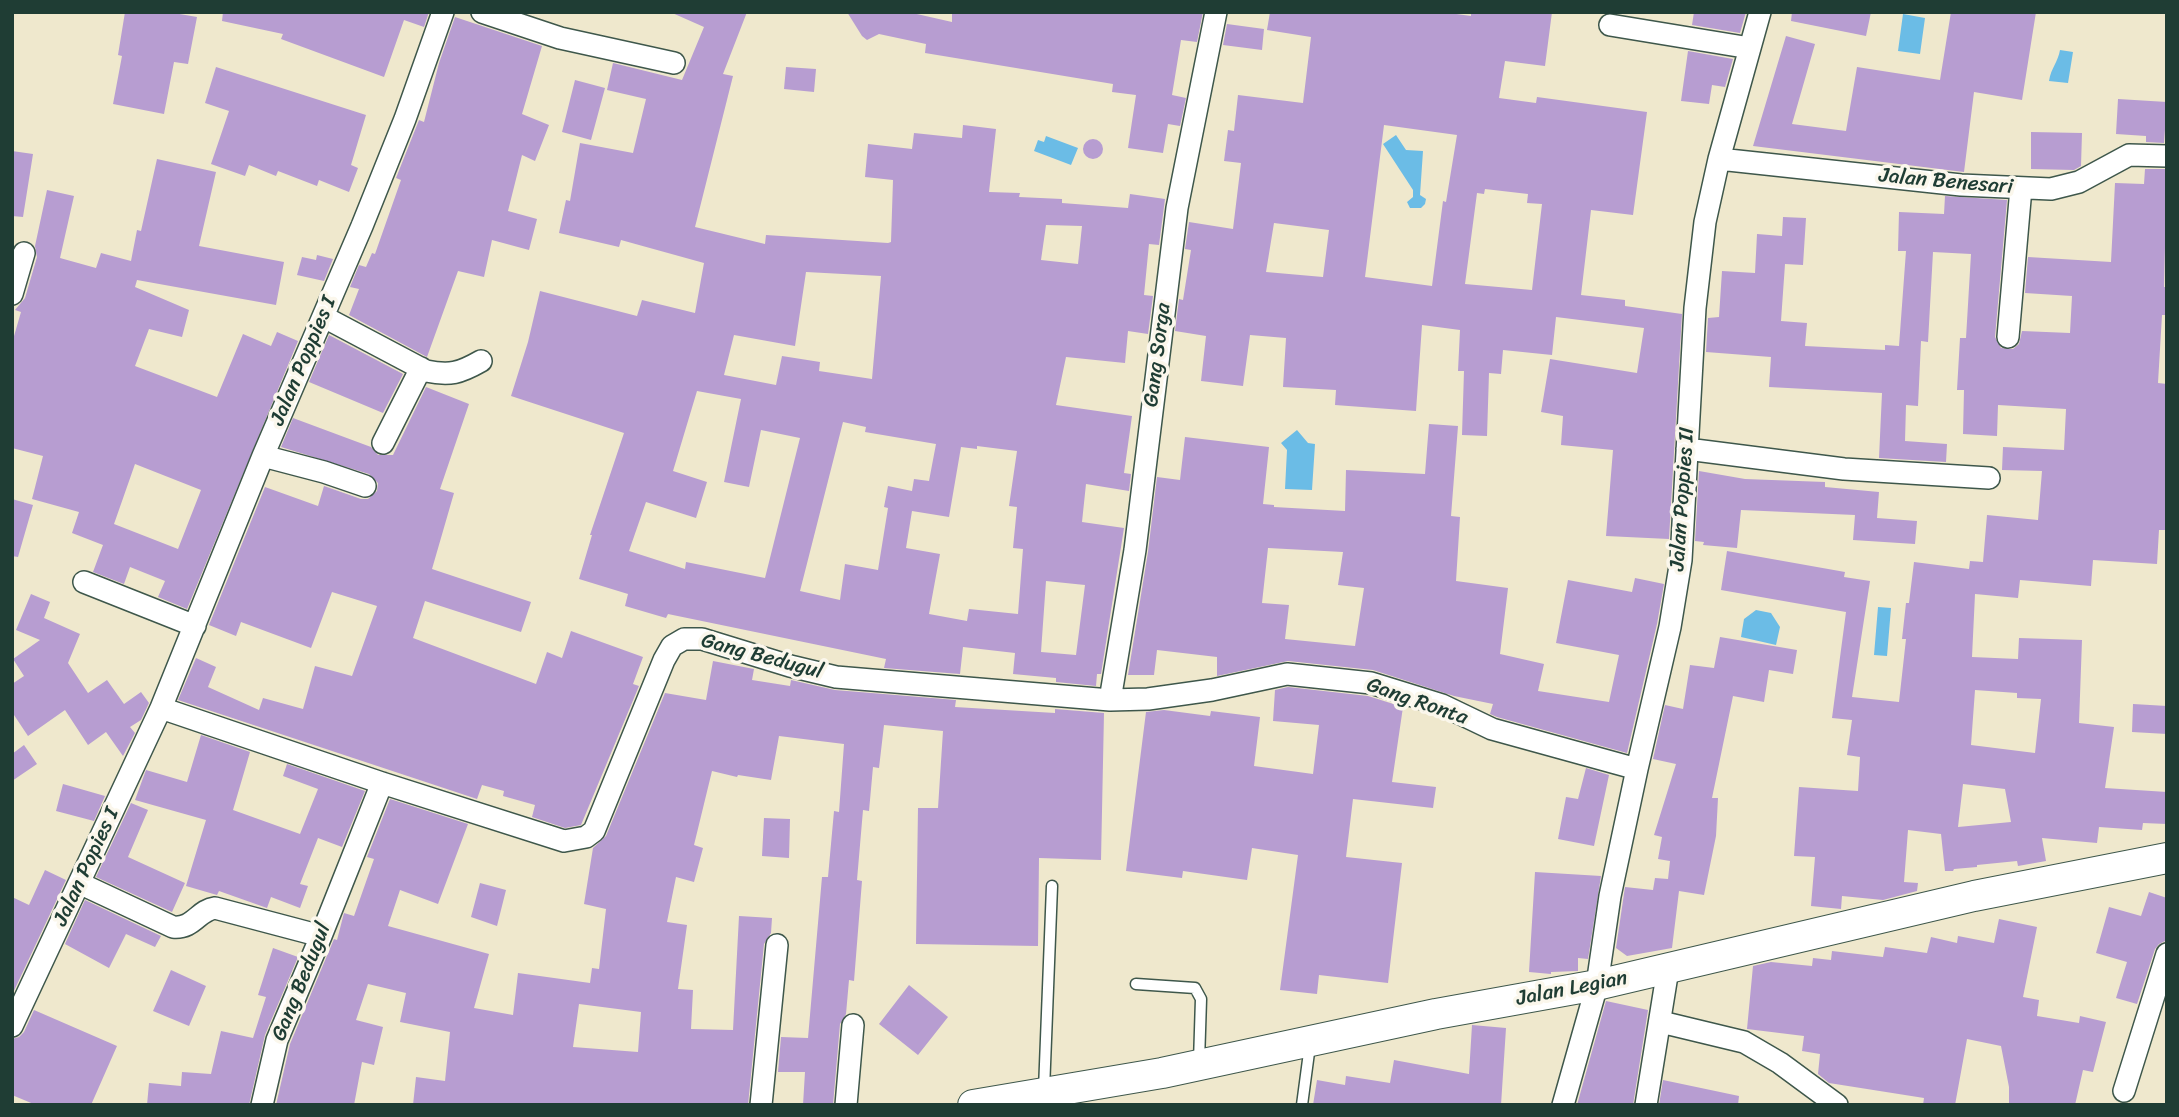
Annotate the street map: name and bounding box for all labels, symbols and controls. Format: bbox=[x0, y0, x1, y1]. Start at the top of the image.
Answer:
street label: Jalan Benesari bbox=[1878, 164, 2014, 200]
street label: Jalan Poppies I bbox=[266, 293, 342, 429]
street label: Gang Sorga bbox=[1139, 302, 1177, 408]
street label: Jalan Poppies II bbox=[1665, 426, 1701, 572]
street label: Gang Bedugul bbox=[698, 629, 826, 685]
street label: Gang Ronta bbox=[1363, 673, 1471, 731]
street label: Jalan Popies I bbox=[49, 804, 125, 930]
street label: Gang Bedugul bbox=[267, 919, 337, 1045]
street label: Jalan Legian bbox=[1514, 966, 1630, 1012]

